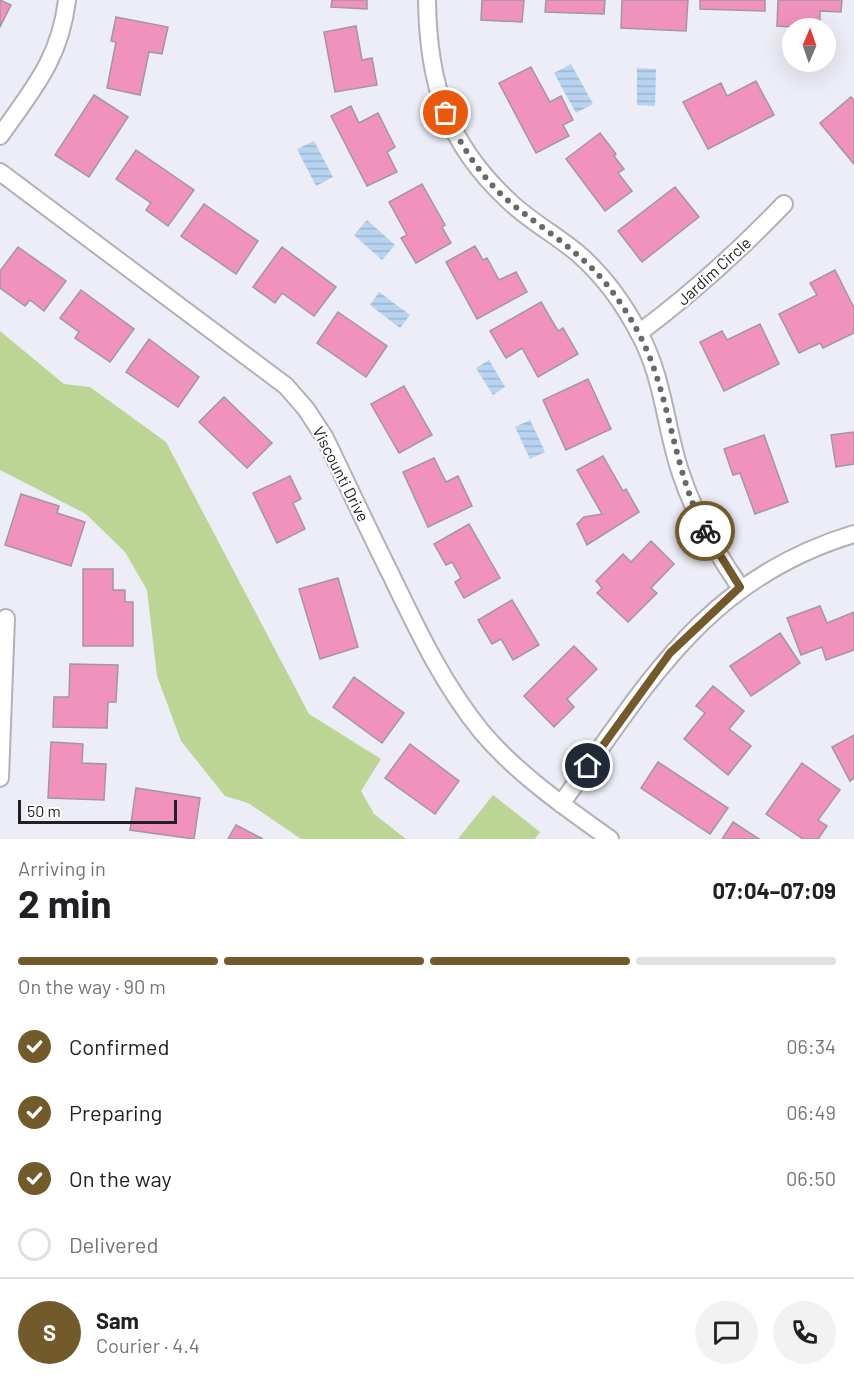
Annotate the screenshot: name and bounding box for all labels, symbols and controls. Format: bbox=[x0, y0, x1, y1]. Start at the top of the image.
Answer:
north arrow bbox=[782, 18, 836, 72]
map controls bbox=[782, 18, 836, 72]
pin bbox=[420, 87, 471, 138]
icon: bag bbox=[429, 96, 462, 129]
street label: Jardim Circle bbox=[673, 233, 754, 309]
street label: Viscounti Drive bbox=[309, 423, 374, 524]
courier bbox=[675, 501, 735, 561]
icon: bike bbox=[689, 515, 722, 548]
pin bbox=[562, 740, 613, 791]
icon: home bbox=[571, 749, 604, 782]
scale bar bbox=[18, 797, 177, 824]
text: 50 m bbox=[27, 801, 61, 820]
text: Arriving in bbox=[18, 856, 106, 880]
text: 07:04–07:09 bbox=[713, 877, 836, 903]
text: 2 min bbox=[18, 879, 111, 926]
text: On the way · 90 m bbox=[18, 974, 166, 998]
icon: check bbox=[18, 1030, 51, 1063]
text: Confirmed bbox=[69, 1033, 169, 1059]
text: 06:34 bbox=[786, 1034, 836, 1058]
icon: check bbox=[18, 1096, 51, 1129]
text: Preparing bbox=[69, 1099, 162, 1125]
text: 06:49 bbox=[786, 1100, 836, 1124]
icon: check bbox=[18, 1162, 51, 1195]
text: On the way bbox=[69, 1165, 172, 1191]
text: 06:50 bbox=[786, 1166, 836, 1190]
text: Delivered bbox=[69, 1231, 158, 1257]
button: chat bbox=[695, 1301, 758, 1364]
button: phone bbox=[773, 1301, 836, 1364]
text: Sam bbox=[96, 1307, 139, 1333]
text: S bbox=[43, 1319, 56, 1345]
text: Courier · 4.4 bbox=[96, 1333, 200, 1357]

